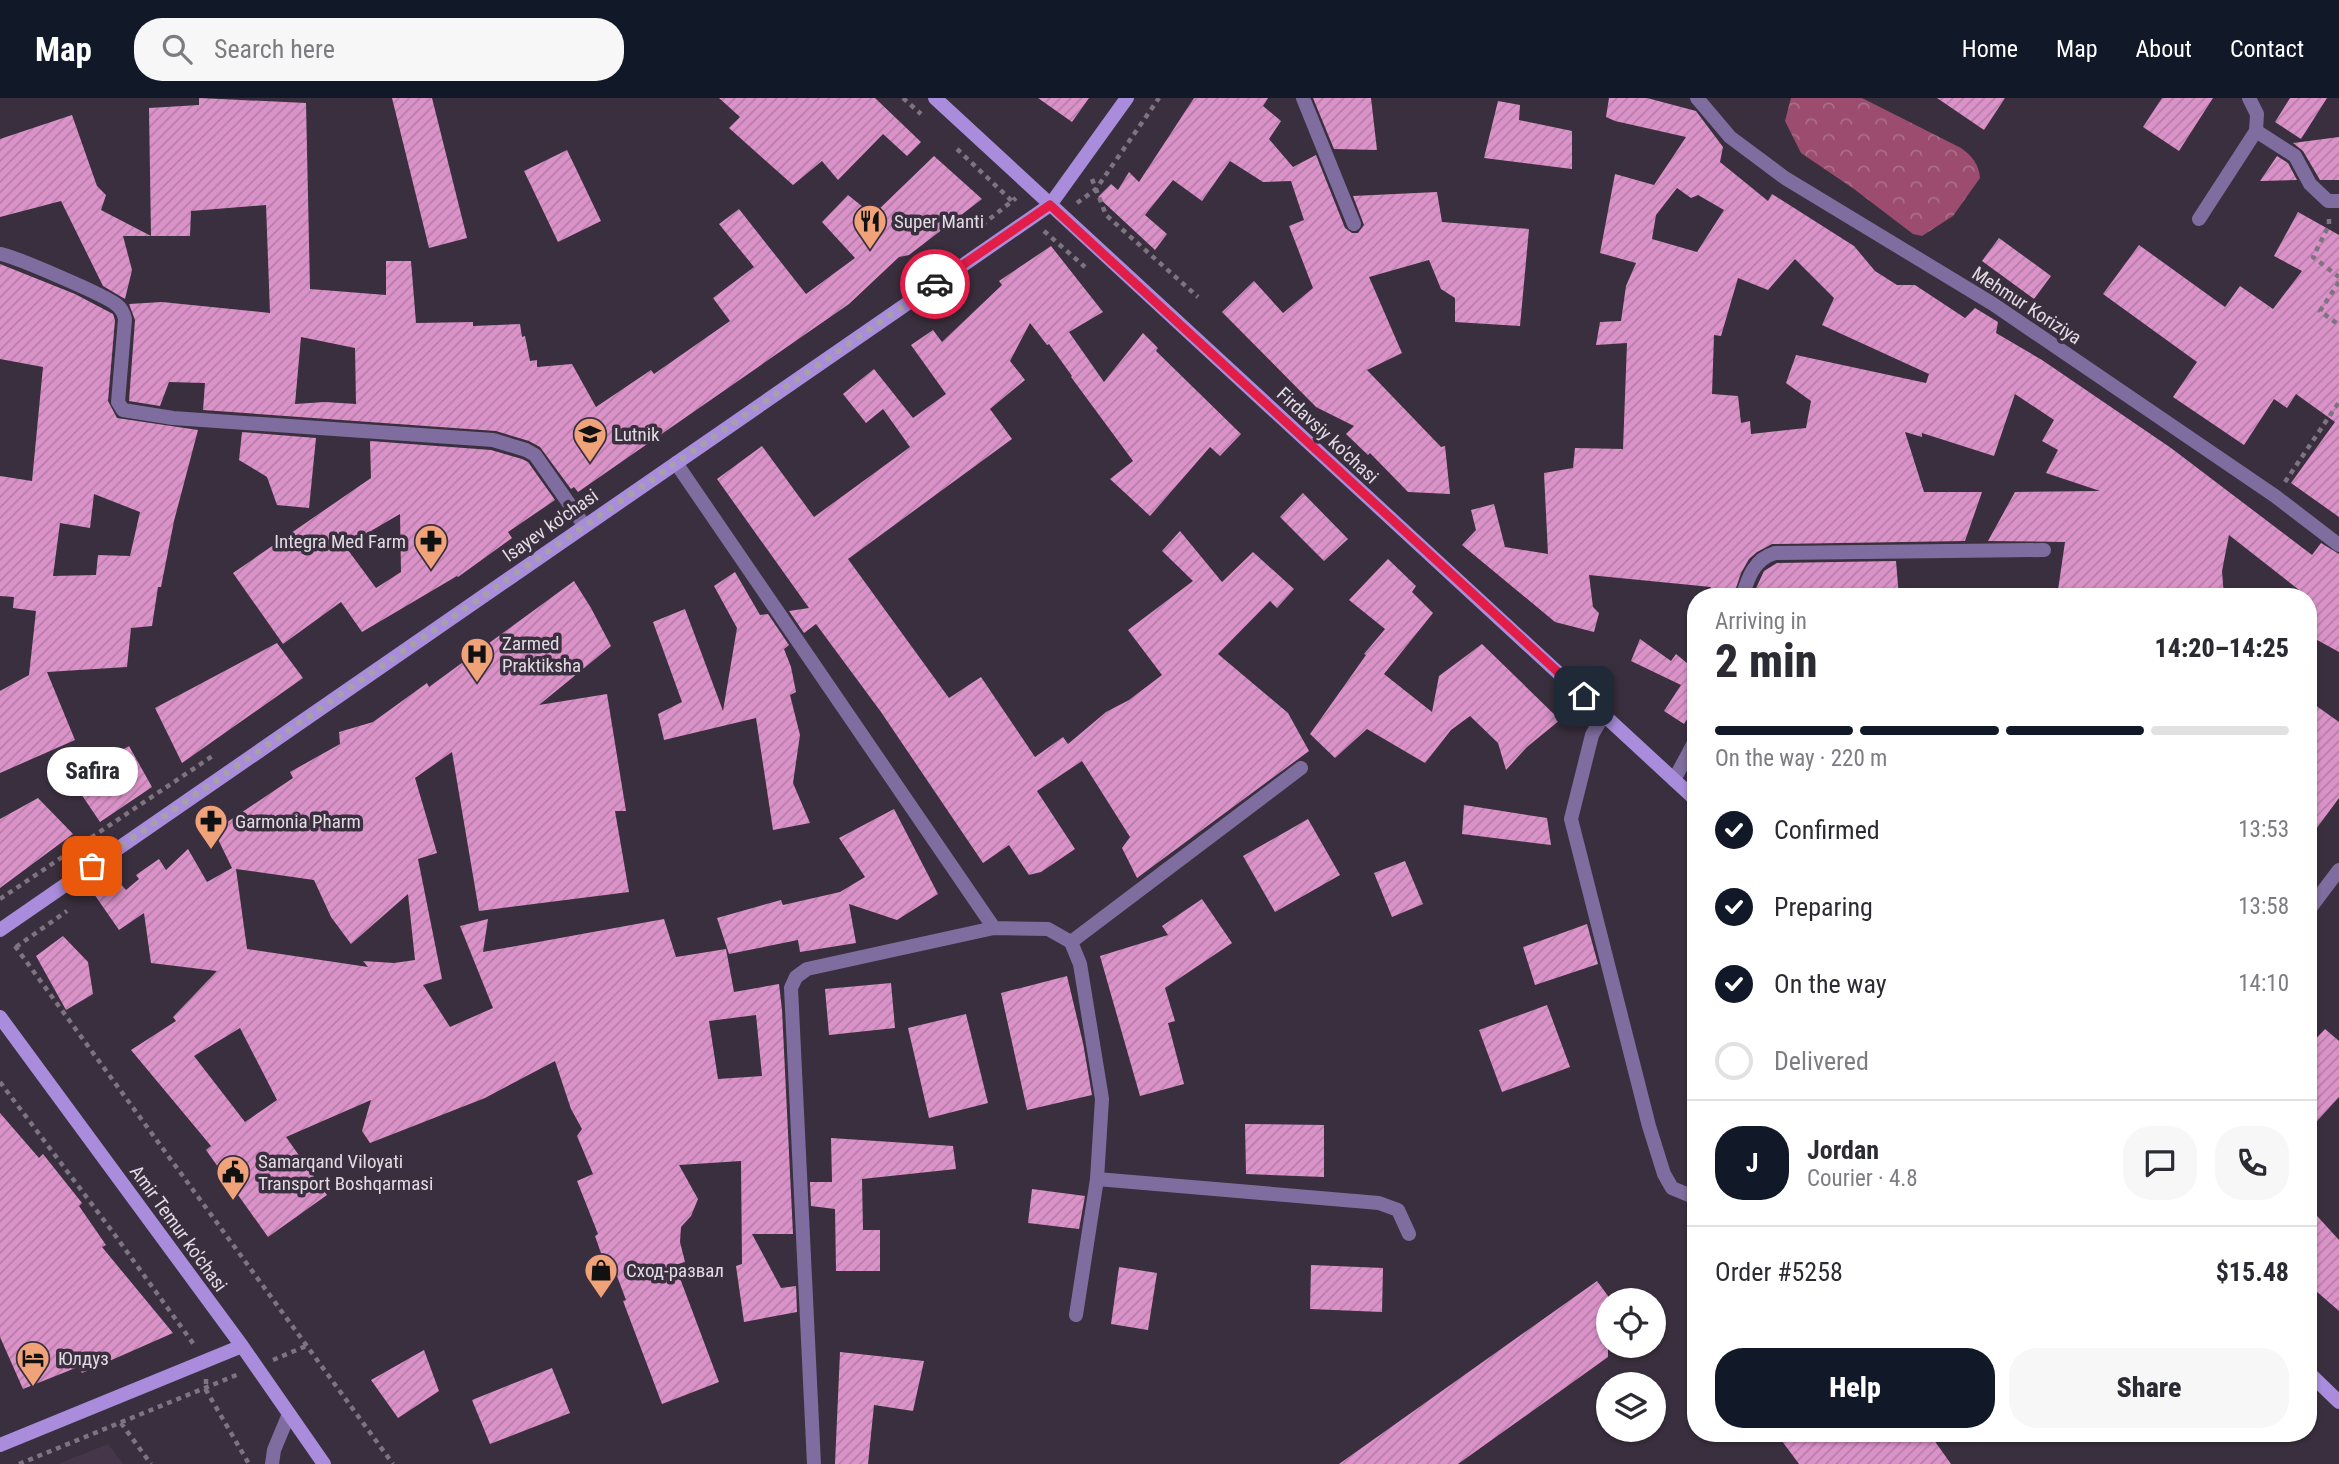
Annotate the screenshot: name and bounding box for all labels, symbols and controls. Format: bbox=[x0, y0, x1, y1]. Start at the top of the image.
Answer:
search box bbox=[134, 18, 624, 81]
text: Map bbox=[35, 30, 92, 69]
icon: search bbox=[158, 30, 196, 68]
text: Search here bbox=[214, 34, 335, 64]
text: Home bbox=[1962, 35, 2018, 63]
text: Map bbox=[2056, 35, 2098, 63]
text: About bbox=[2136, 35, 2192, 63]
text: Contact bbox=[2230, 35, 2304, 63]
restaurant icon: Super Manti bbox=[851, 202, 889, 251]
place label: Super Manti bbox=[894, 210, 984, 233]
courier bbox=[900, 249, 970, 319]
street label: Mehmur Koriziya bbox=[1968, 262, 2086, 349]
icon: car bbox=[916, 265, 954, 303]
street label: Firdavsiy ko'chasi bbox=[1272, 382, 1383, 488]
school or university icon: Lutnik bbox=[571, 415, 609, 464]
place label: Lutnik bbox=[614, 423, 660, 446]
street label: Isayev ko'chasi bbox=[498, 484, 602, 567]
pharmacy icon: Integra Med Farm bbox=[412, 522, 450, 571]
place label: Integra Med Farm bbox=[274, 530, 406, 553]
text: Arriving in bbox=[1715, 608, 1807, 635]
place label: Zarmed Praktiksha bbox=[502, 632, 581, 677]
text: 14:20–14:25 bbox=[2155, 633, 2289, 663]
text: 2 min bbox=[1715, 634, 1818, 688]
hospital icon: Zarmed Praktiksha bbox=[458, 635, 496, 684]
pin bbox=[1554, 666, 1614, 726]
icon: home bbox=[1565, 677, 1603, 715]
text: On the way · 220 m bbox=[1715, 745, 1887, 772]
callout: Safira bbox=[46, 747, 138, 796]
text: Safira bbox=[65, 758, 120, 785]
pharmacy icon: Garmonia Pharm bbox=[192, 802, 230, 851]
place label: Garmonia Pharm bbox=[235, 810, 361, 833]
icon: check bbox=[1715, 811, 1753, 849]
text: Confirmed bbox=[1774, 815, 1880, 845]
text: 13:53 bbox=[2238, 816, 2289, 843]
pin bbox=[62, 836, 122, 896]
icon: bag bbox=[73, 847, 111, 885]
icon: check bbox=[1715, 888, 1753, 926]
text: Preparing bbox=[1774, 892, 1873, 922]
text: 13:58 bbox=[2238, 893, 2289, 920]
icon: check bbox=[1715, 965, 1753, 1003]
text: On the way bbox=[1774, 969, 1887, 999]
text: 14:10 bbox=[2238, 970, 2289, 997]
text: Delivered bbox=[1774, 1046, 1869, 1076]
button: chat bbox=[2123, 1126, 2197, 1200]
button: phone bbox=[2215, 1126, 2289, 1200]
text: Jordan bbox=[1807, 1135, 1879, 1165]
text: J bbox=[1746, 1148, 1758, 1178]
place label: Samarqand Viloyati Transport Boshqarmasi bbox=[258, 1150, 433, 1195]
public building icon: Samarqand Viloyati Transport Boshqarmasi bbox=[214, 1153, 252, 1202]
street label: Amir Temur ko'chasi bbox=[125, 1161, 232, 1296]
text: Courier · 4.8 bbox=[1807, 1165, 1918, 1192]
shop icon: Сход-развал bbox=[582, 1251, 620, 1300]
text: Order #5258 bbox=[1715, 1257, 1843, 1287]
text: $15.48 bbox=[2216, 1257, 2289, 1287]
place label: Сход-развал bbox=[626, 1259, 724, 1282]
map controls bbox=[1596, 1288, 1666, 1442]
button: locate bbox=[1596, 1288, 1666, 1358]
hotel icon: Юлдуз bbox=[14, 1339, 52, 1388]
place label: Юлдуз bbox=[58, 1347, 109, 1370]
button: Help bbox=[1715, 1348, 1995, 1428]
button: Share bbox=[2009, 1348, 2289, 1428]
button: layers bbox=[1596, 1372, 1666, 1442]

